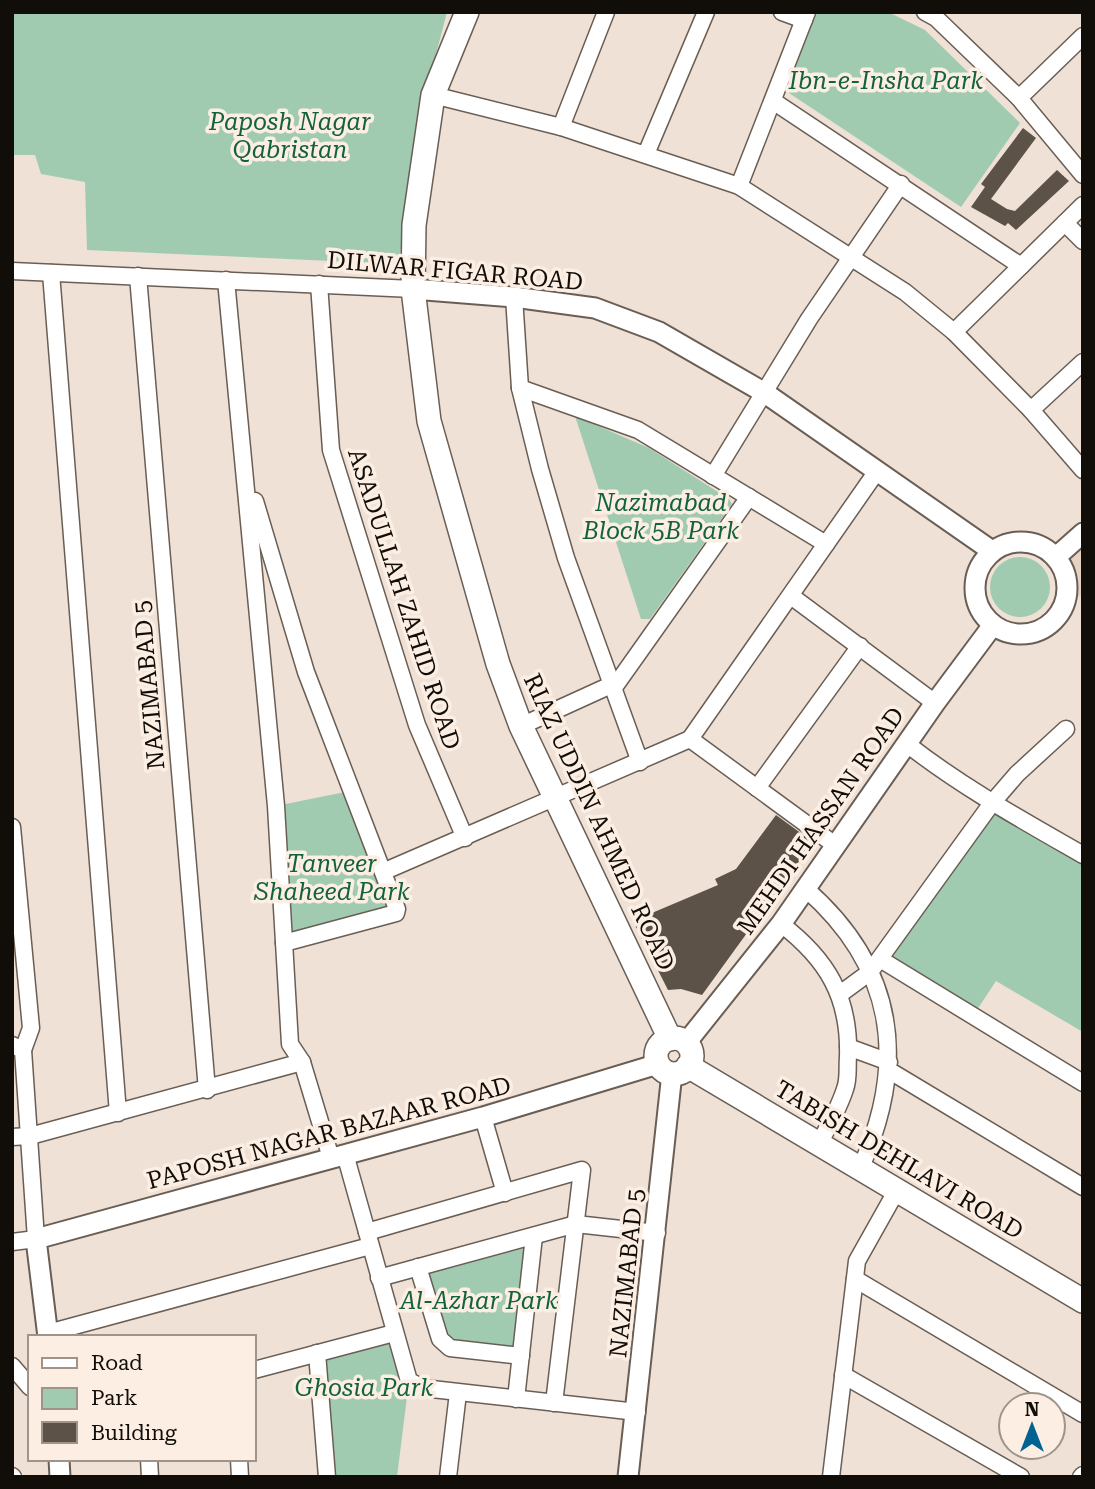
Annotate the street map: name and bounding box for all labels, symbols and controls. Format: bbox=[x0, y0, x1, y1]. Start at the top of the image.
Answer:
park label: Ibn-e-Insha Park bbox=[788, 67, 983, 95]
park label: Paposh Nagar Qabristan bbox=[208, 108, 371, 164]
street label: DILWAR FIGAR ROAD bbox=[326, 246, 584, 296]
street label: ASADULLAH ZAHID ROAD bbox=[342, 445, 466, 753]
park label: Nazimabad Block 5B Park bbox=[582, 489, 739, 545]
street label: NAZIMABAD 5 bbox=[128, 599, 170, 771]
street label: RIAZ UDDIN AHMED ROAD bbox=[518, 669, 680, 975]
street label: MEHDI HASSAN ROAD bbox=[732, 702, 910, 940]
park label: Tanveer Shaheed Park bbox=[253, 850, 410, 906]
street label: PAPOSH NAGAR BAZAAR ROAD bbox=[144, 1071, 514, 1195]
street label: TABISH DEHLAVI ROAD bbox=[770, 1075, 1028, 1245]
street label: NAZIMABAD 5 bbox=[604, 1187, 650, 1359]
park label: Al-Azhar Park bbox=[398, 1287, 558, 1315]
legend bbox=[28, 1335, 256, 1461]
text: Road bbox=[91, 1351, 143, 1375]
park label: Ghosia Park bbox=[295, 1374, 433, 1402]
text: Park bbox=[91, 1386, 137, 1410]
north arrow bbox=[997, 1391, 1067, 1461]
text: N bbox=[1025, 1398, 1040, 1421]
text: Building bbox=[91, 1421, 177, 1445]

